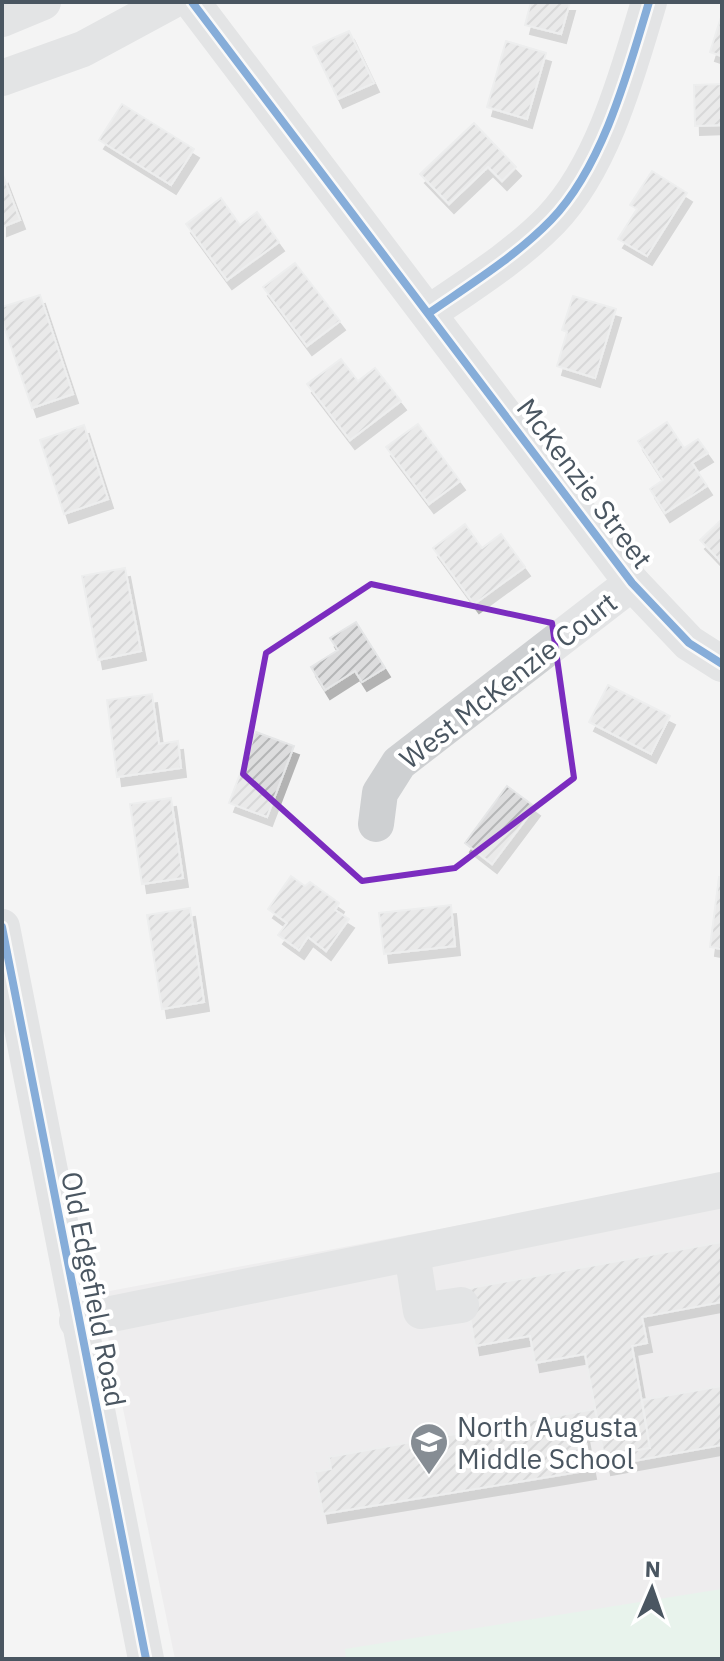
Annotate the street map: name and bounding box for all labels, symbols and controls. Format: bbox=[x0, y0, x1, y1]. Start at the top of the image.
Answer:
street label: McKenzie Street bbox=[509, 390, 661, 576]
street label: West McKenzie Court bbox=[392, 584, 624, 776]
street label: Old Edgefield Road bbox=[53, 1168, 135, 1410]
place label: North Augusta Middle School bbox=[457, 1408, 638, 1477]
school or university icon: North Augusta Middle School bbox=[408, 1421, 450, 1476]
north arrow bbox=[612, 1549, 692, 1629]
text: N bbox=[644, 1554, 661, 1583]

